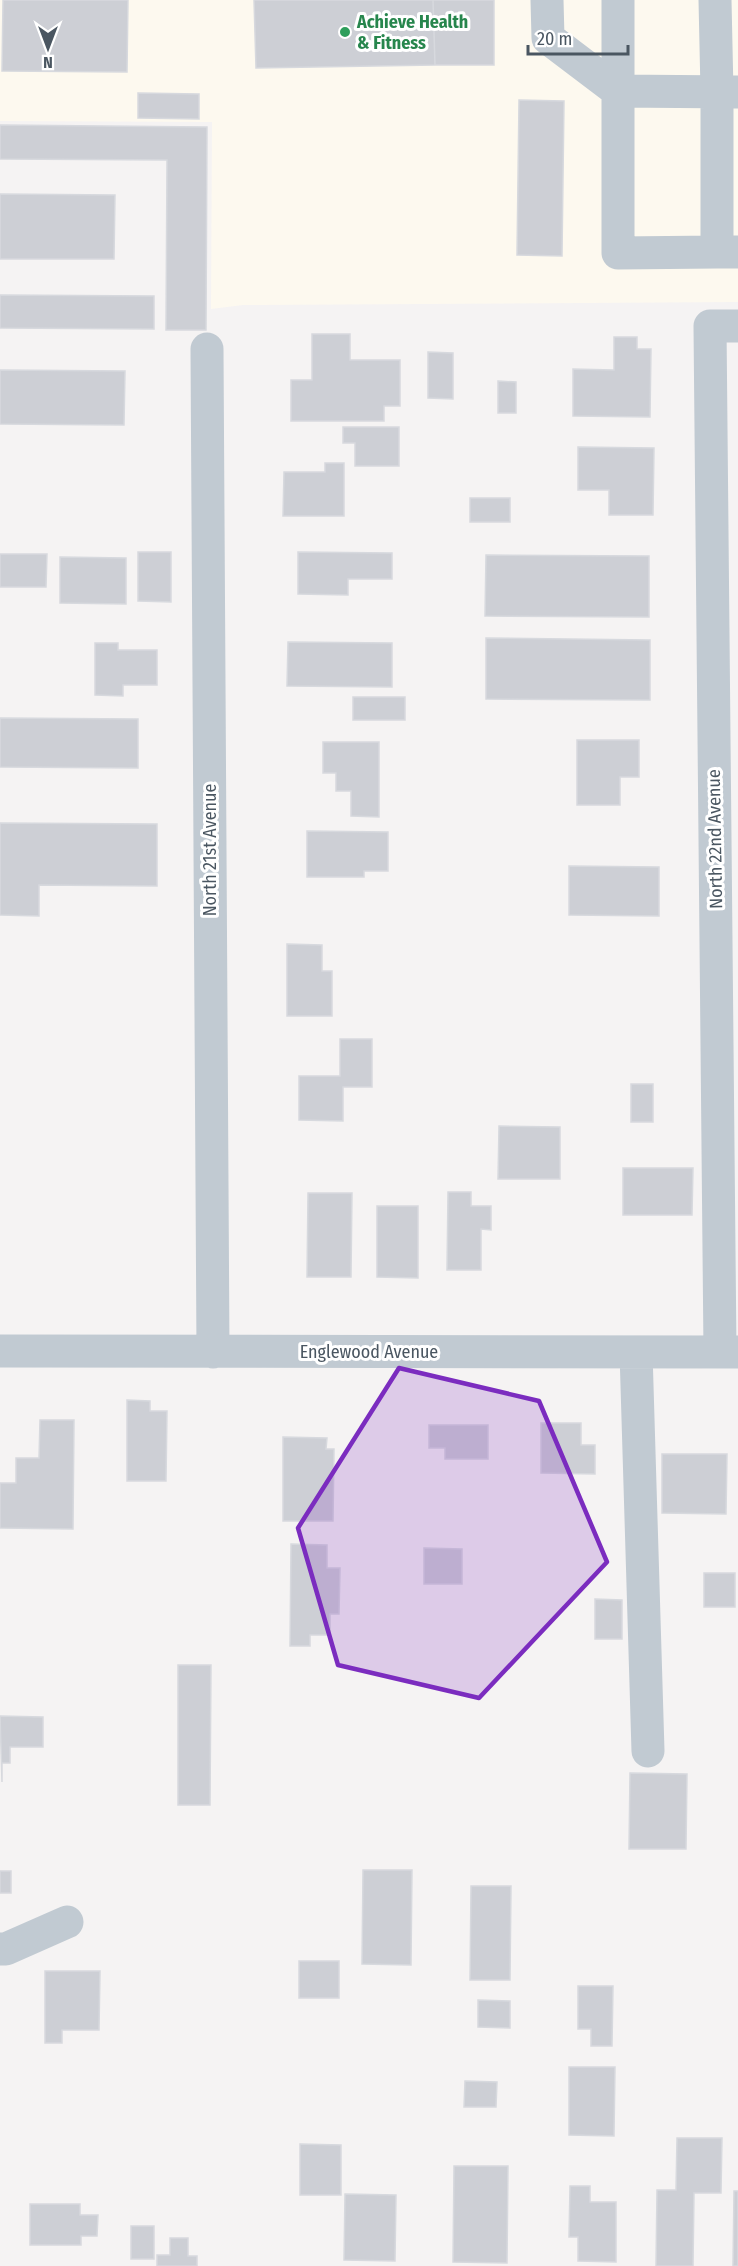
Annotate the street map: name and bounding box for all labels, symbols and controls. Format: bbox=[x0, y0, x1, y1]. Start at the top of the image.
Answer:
place label: Achieve Health & Fitness bbox=[356, 11, 468, 54]
north arrow bbox=[18, 18, 78, 78]
scale bar bbox=[528, 18, 628, 56]
marker: Achieve Health & Fitness bbox=[338, 25, 352, 39]
text: 20 m bbox=[537, 28, 572, 50]
text: N bbox=[43, 53, 53, 72]
street label: North 22nd Avenue bbox=[703, 769, 727, 909]
street label: North 21st Avenue bbox=[199, 784, 221, 916]
street label: Englewood Avenue bbox=[300, 1341, 438, 1363]

